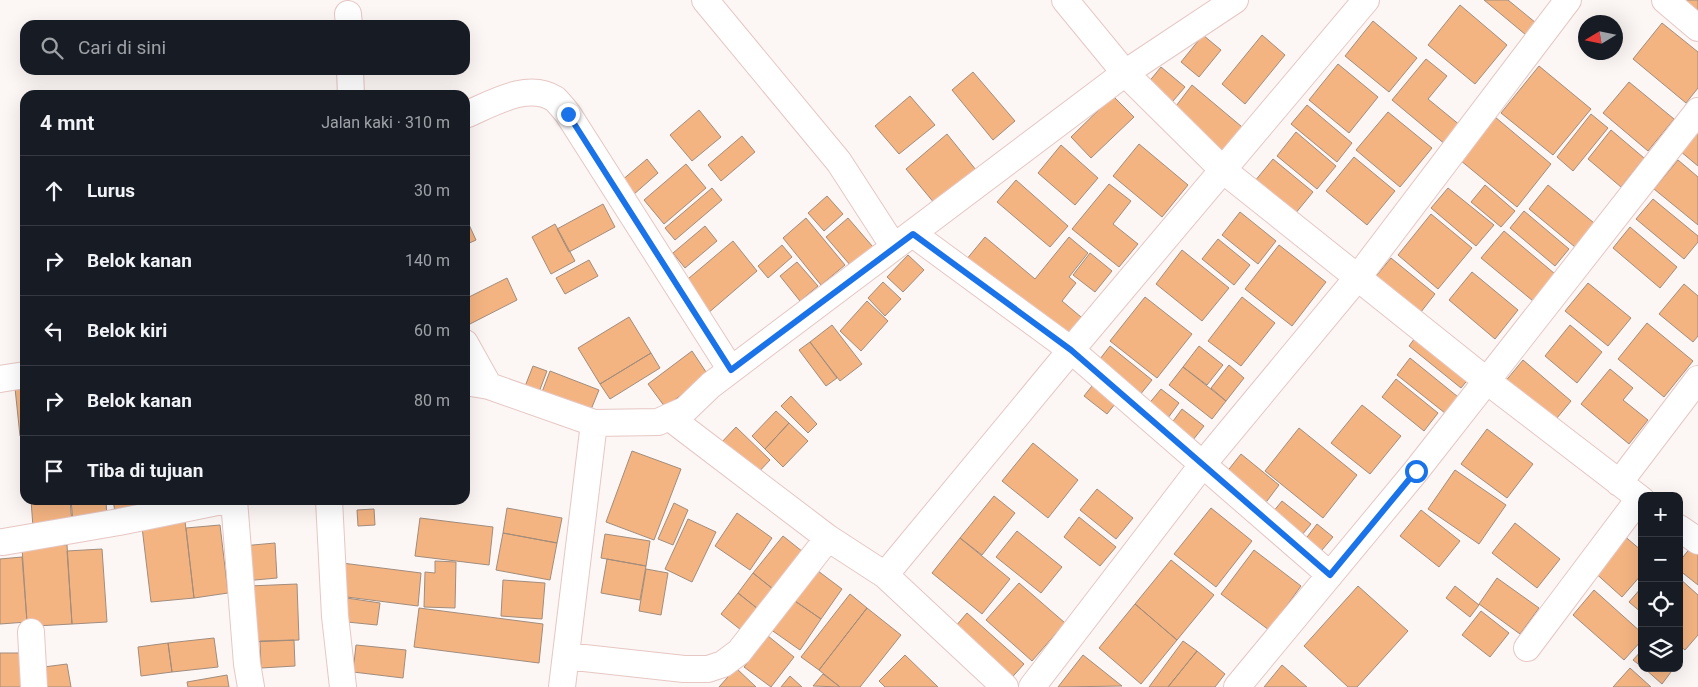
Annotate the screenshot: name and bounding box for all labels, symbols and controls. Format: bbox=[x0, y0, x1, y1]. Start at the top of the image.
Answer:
north arrow bbox=[1578, 15, 1623, 60]
search box bbox=[20, 20, 470, 75]
icon: search bbox=[38, 34, 66, 62]
text: Cari di sini bbox=[78, 36, 166, 59]
route end bbox=[557, 103, 580, 126]
text: 4 mnt bbox=[40, 111, 94, 135]
text: Jalan kaki · 310 m bbox=[321, 113, 450, 132]
icon: ahead bbox=[40, 177, 68, 205]
text: Lurus bbox=[87, 179, 135, 202]
text: 30 m bbox=[414, 181, 450, 200]
icon: right bbox=[40, 247, 68, 275]
text: Belok kanan bbox=[87, 249, 192, 272]
text: 140 m bbox=[405, 251, 450, 270]
icon: left bbox=[40, 317, 68, 345]
text: Belok kiri bbox=[87, 319, 167, 342]
text: 60 m bbox=[414, 321, 450, 340]
icon: right bbox=[40, 387, 68, 415]
text: Belok kanan bbox=[87, 389, 192, 412]
text: 80 m bbox=[414, 391, 450, 410]
icon: arrive bbox=[40, 457, 68, 485]
text: Tiba di tujuan bbox=[87, 459, 203, 482]
route start bbox=[1405, 460, 1428, 483]
map controls bbox=[1638, 492, 1683, 672]
button: + bbox=[1638, 492, 1683, 537]
button: − bbox=[1638, 537, 1683, 582]
button: locate bbox=[1638, 582, 1683, 627]
button: layers bbox=[1638, 627, 1683, 672]

